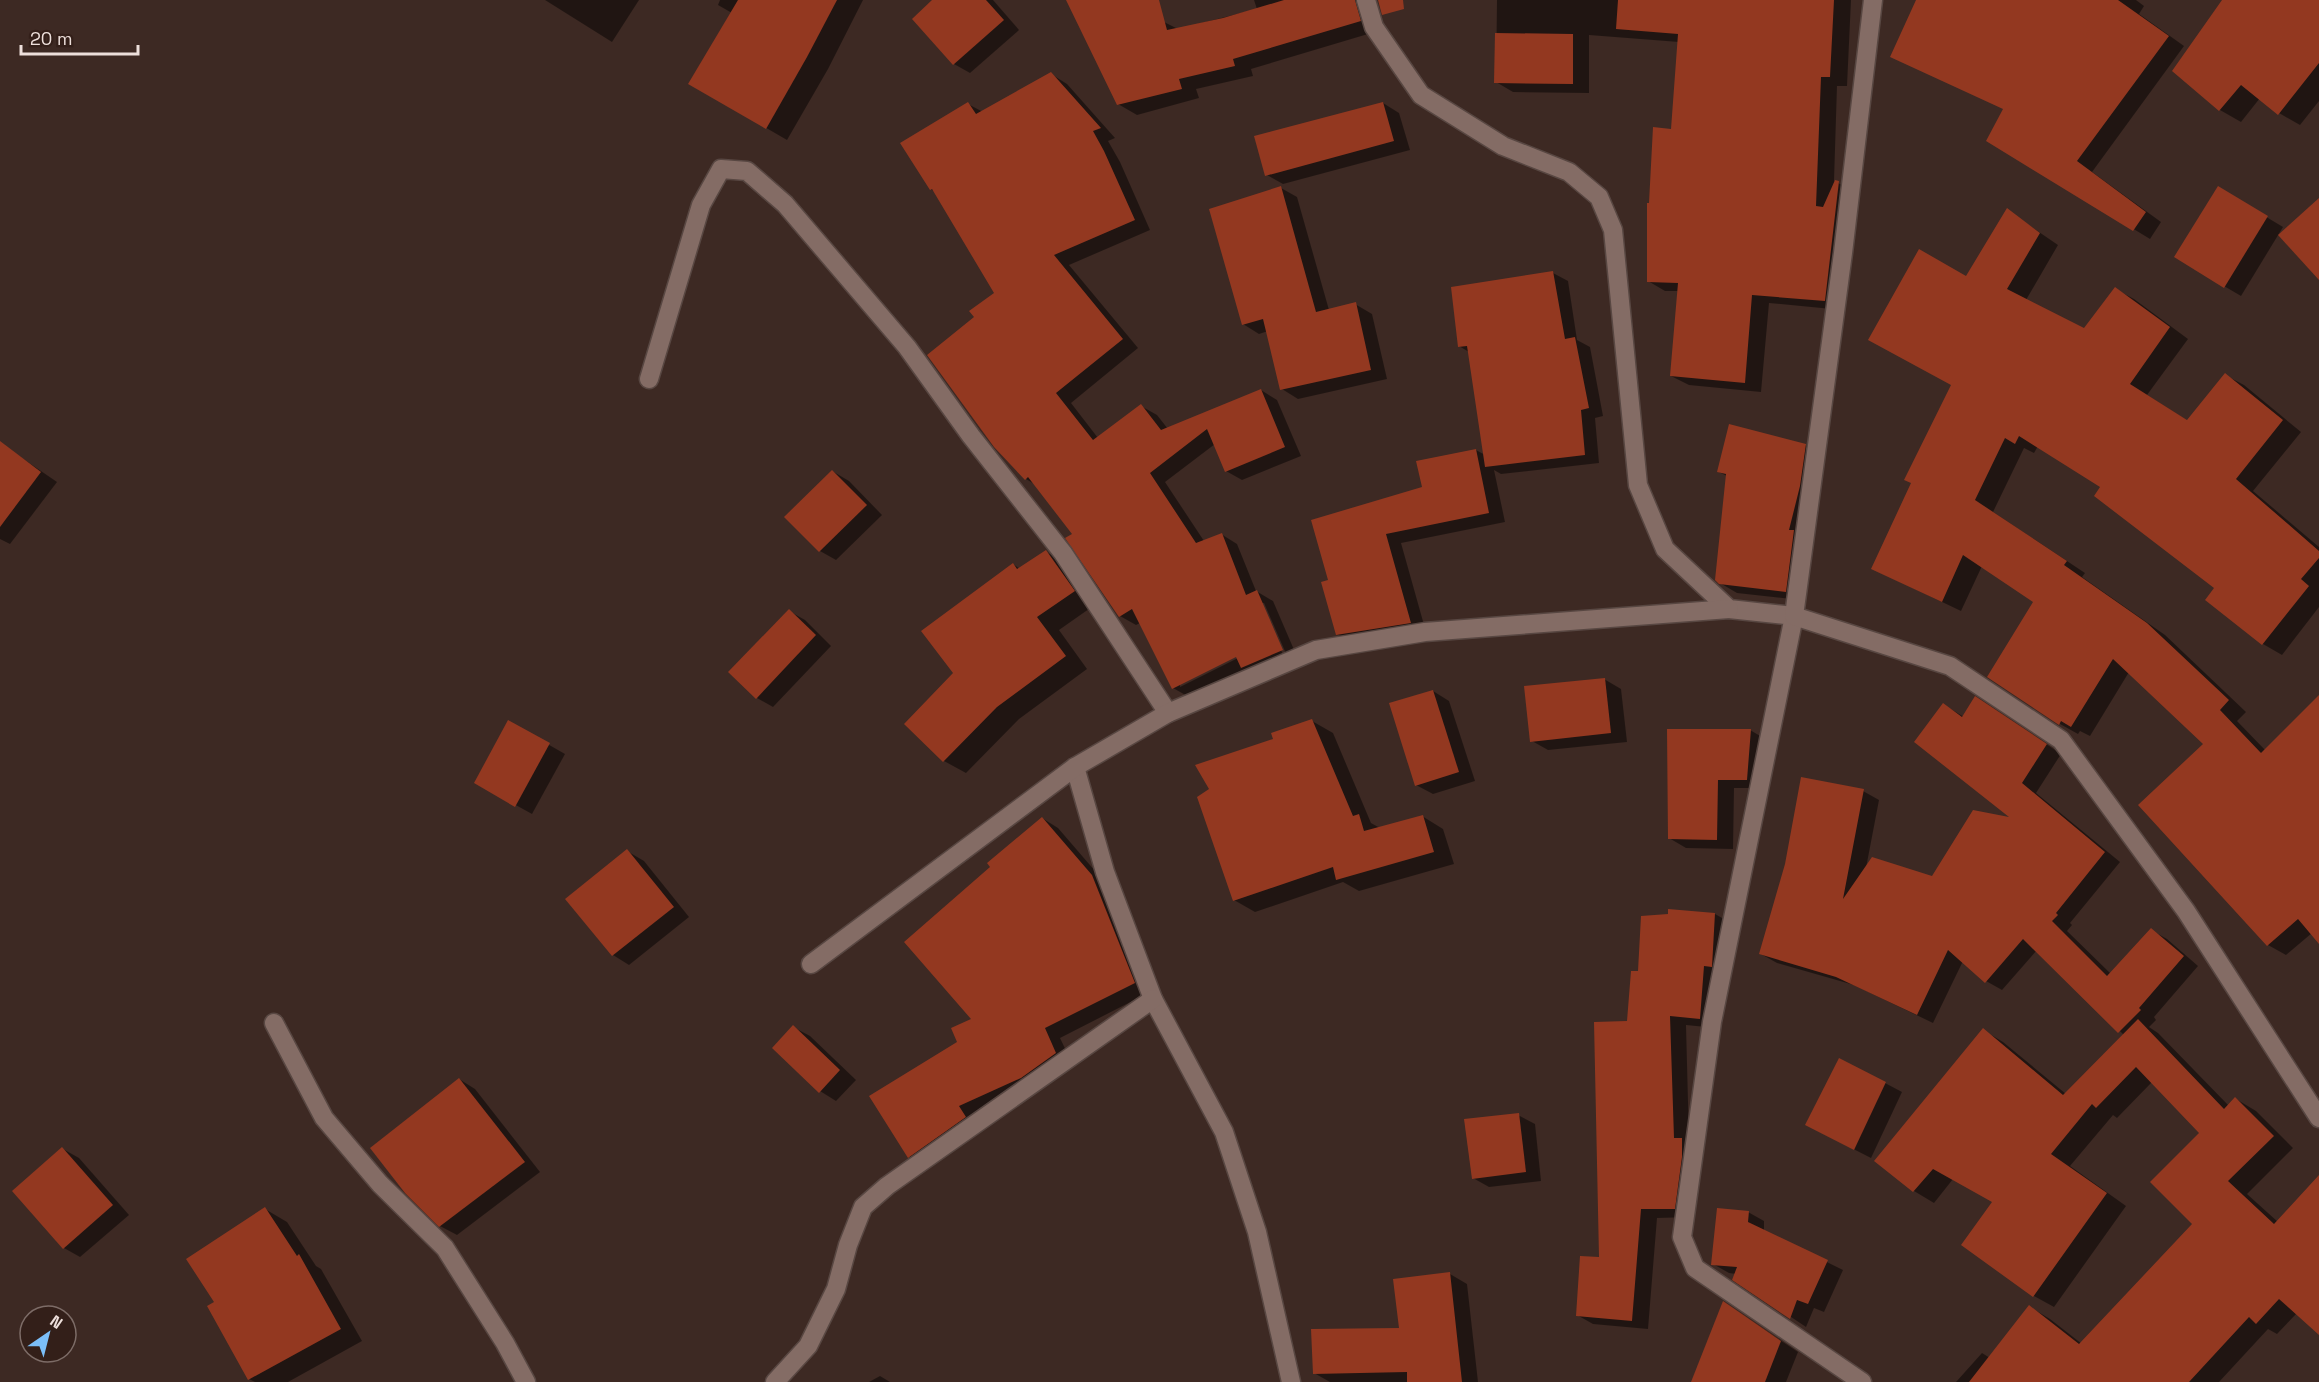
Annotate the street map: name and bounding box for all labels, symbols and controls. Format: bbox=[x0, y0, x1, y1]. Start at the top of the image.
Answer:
scale bar bbox=[21, 18, 138, 56]
text: 20 m bbox=[30, 27, 73, 50]
north arrow bbox=[18, 1304, 78, 1364]
text: N bbox=[46, 1310, 67, 1334]

